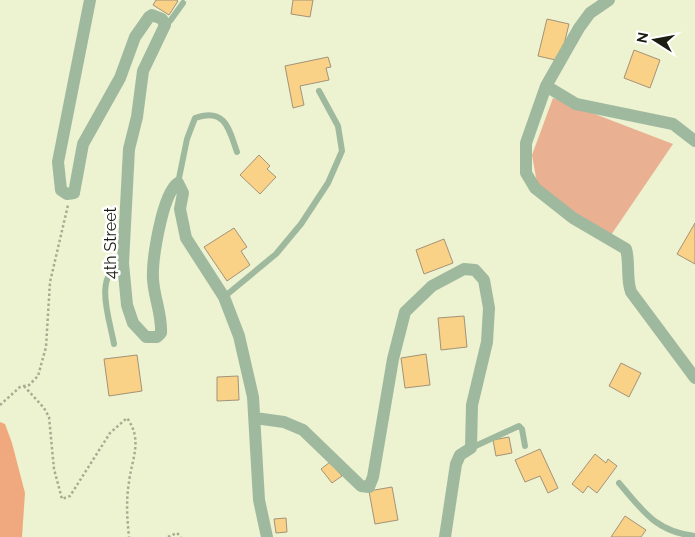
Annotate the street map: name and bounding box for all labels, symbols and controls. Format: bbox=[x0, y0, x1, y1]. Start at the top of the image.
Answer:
north arrow bbox=[630, 15, 680, 65]
text: N bbox=[633, 31, 651, 44]
street label: 4th Street bbox=[101, 206, 120, 279]

